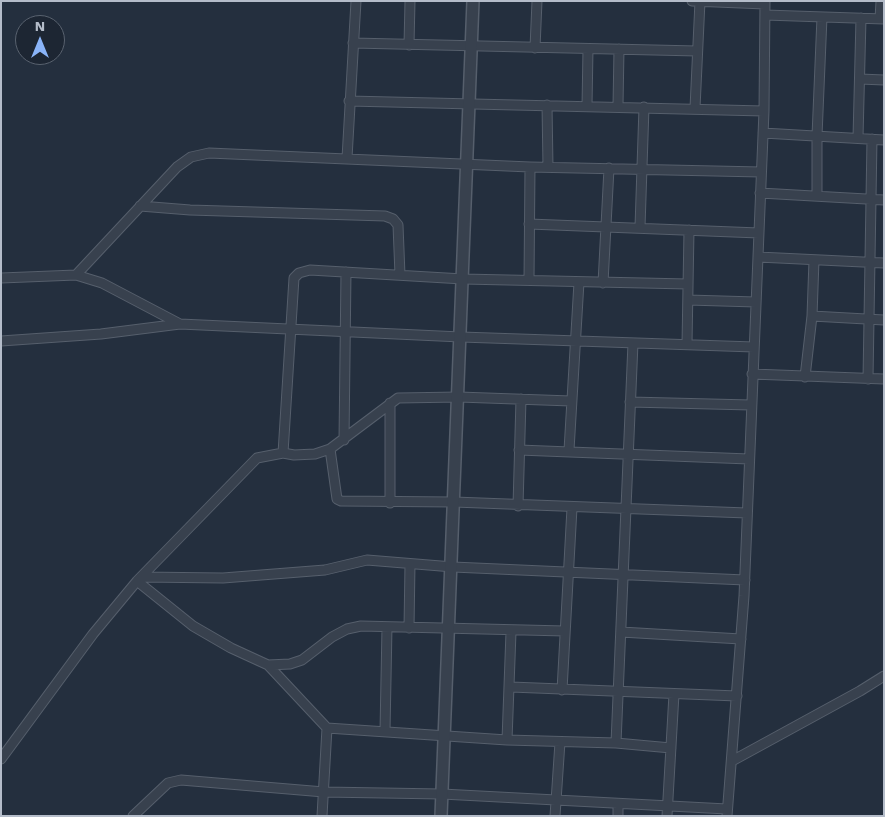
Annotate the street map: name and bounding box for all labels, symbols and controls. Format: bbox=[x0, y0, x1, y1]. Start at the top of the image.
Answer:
north arrow bbox=[15, 15, 65, 65]
text: N bbox=[35, 18, 45, 34]

